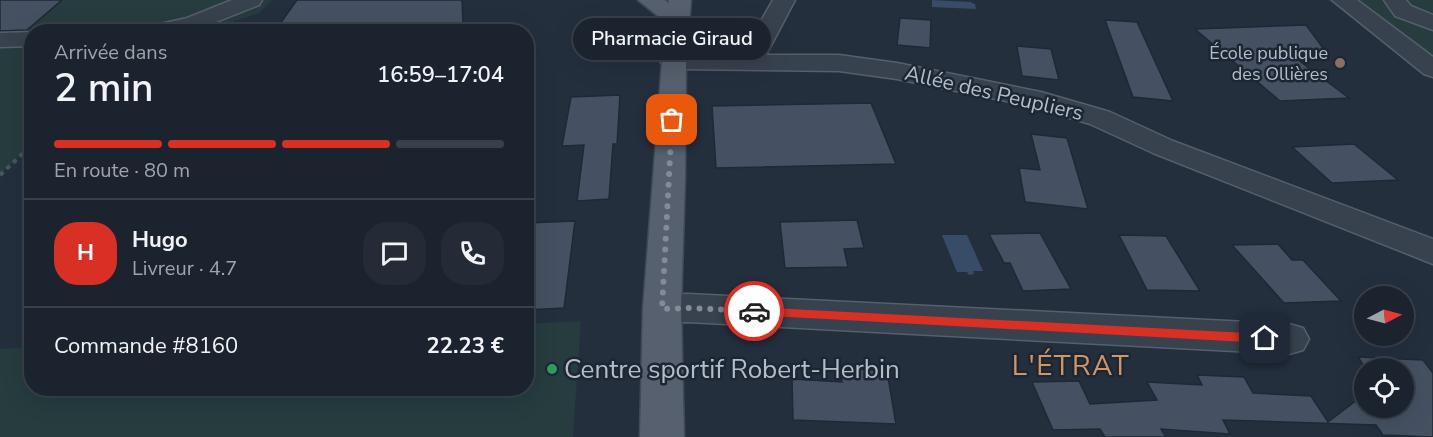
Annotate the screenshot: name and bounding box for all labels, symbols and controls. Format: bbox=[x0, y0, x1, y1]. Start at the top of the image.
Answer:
callout: Pharmacie Giraud bbox=[573, 18, 771, 60]
text: Pharmacie Giraud bbox=[591, 25, 753, 52]
text: Arrivée dans bbox=[54, 39, 167, 66]
place label: École publique des Ollières bbox=[1209, 41, 1328, 86]
marker: École publique des Ollières bbox=[1333, 56, 1347, 70]
street label: Allée des Peupliers bbox=[902, 59, 1086, 127]
text: 16:59–17:04 bbox=[377, 60, 504, 90]
text: 2 min bbox=[54, 62, 153, 115]
pin bbox=[646, 94, 697, 145]
icon: bag bbox=[655, 103, 688, 136]
text: En route · 80 m bbox=[54, 157, 190, 184]
button: chat bbox=[363, 222, 426, 285]
button: phone bbox=[441, 222, 504, 285]
text: Hugo bbox=[132, 225, 188, 255]
text: H bbox=[77, 238, 94, 268]
text: Livreur · 4.7 bbox=[132, 255, 237, 282]
courier bbox=[724, 281, 784, 341]
north arrow bbox=[1354, 286, 1414, 346]
map controls bbox=[1354, 286, 1414, 418]
icon: car bbox=[738, 295, 771, 328]
pin bbox=[1239, 312, 1290, 363]
icon: home bbox=[1248, 321, 1281, 354]
text: Commande #8160 bbox=[54, 331, 238, 361]
text: 22.23 € bbox=[427, 331, 504, 361]
district label: L'ÉTRAT bbox=[1012, 347, 1130, 385]
place label: Centre sportif Robert-Herbin bbox=[564, 352, 900, 387]
button: locate bbox=[1354, 358, 1414, 418]
marker: Centre sportif Robert-Herbin bbox=[545, 362, 559, 376]

